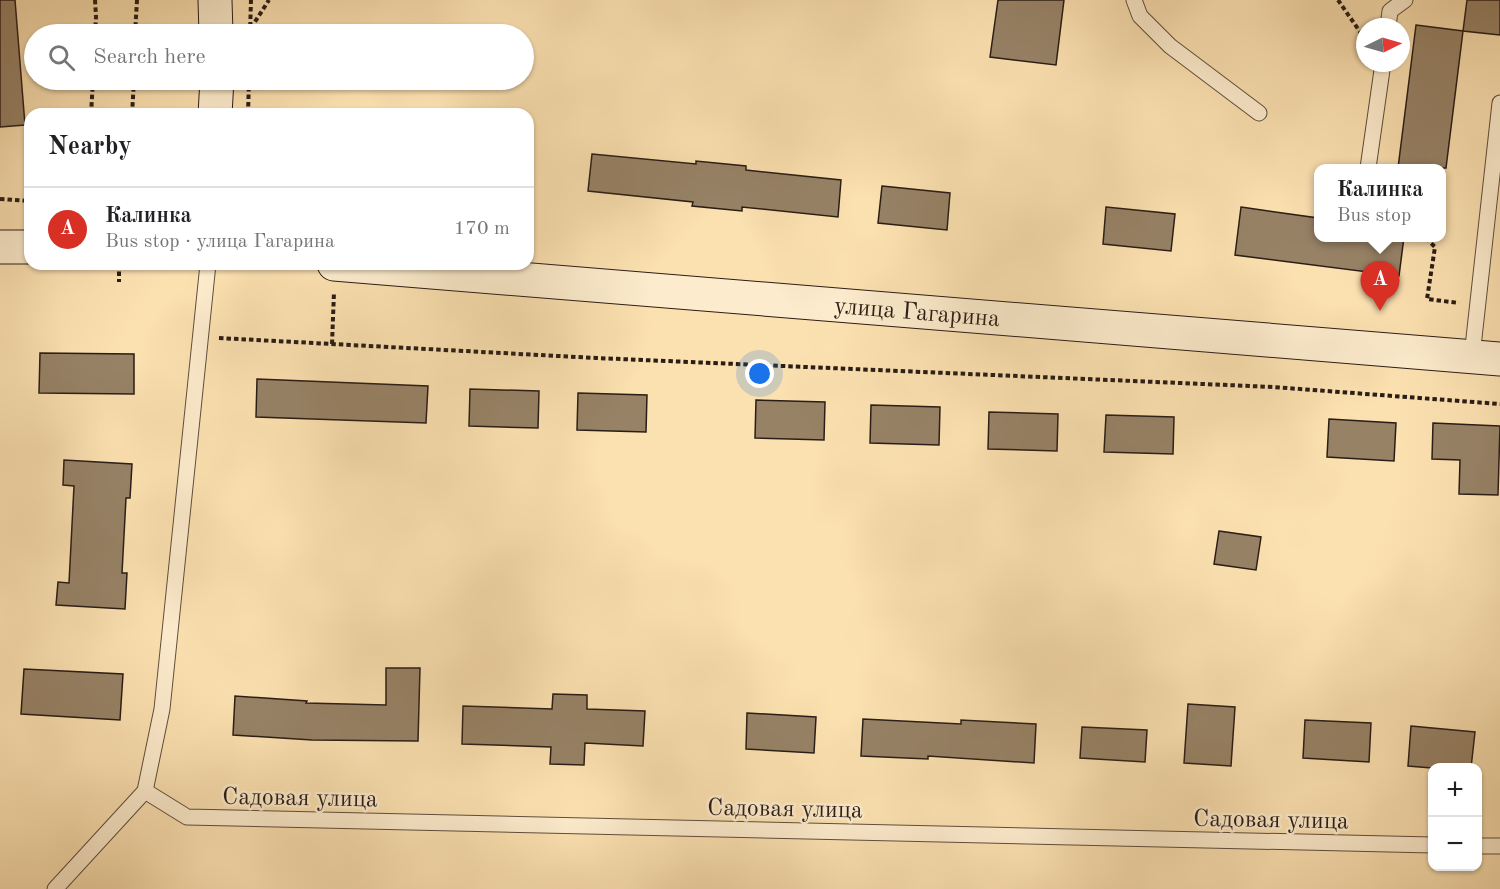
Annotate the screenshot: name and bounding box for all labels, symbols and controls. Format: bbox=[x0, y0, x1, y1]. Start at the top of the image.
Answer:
north arrow bbox=[1356, 18, 1410, 72]
search box bbox=[24, 24, 534, 90]
icon: search bbox=[45, 41, 78, 74]
text: Search here bbox=[93, 46, 206, 68]
text: Nearby bbox=[48, 134, 132, 160]
popup bbox=[1314, 164, 1446, 242]
text: Калинка bbox=[1337, 179, 1423, 201]
text: Калинка bbox=[105, 205, 192, 227]
text: Bus stop bbox=[1337, 206, 1411, 226]
text: A bbox=[60, 219, 75, 239]
text: 170 m bbox=[454, 219, 510, 239]
text: Bus stop · улица Гагарина bbox=[105, 232, 335, 252]
pin: A bbox=[1360, 262, 1400, 311]
street label: улица Гагарина bbox=[833, 295, 1001, 332]
your location bbox=[745, 359, 774, 388]
map controls bbox=[1428, 763, 1482, 871]
button: + bbox=[1428, 763, 1482, 817]
street label: Садовая улица bbox=[222, 786, 378, 812]
street label: Садовая улица bbox=[707, 797, 863, 823]
street label: Садовая улица bbox=[1193, 808, 1349, 834]
button: − bbox=[1428, 817, 1482, 871]

